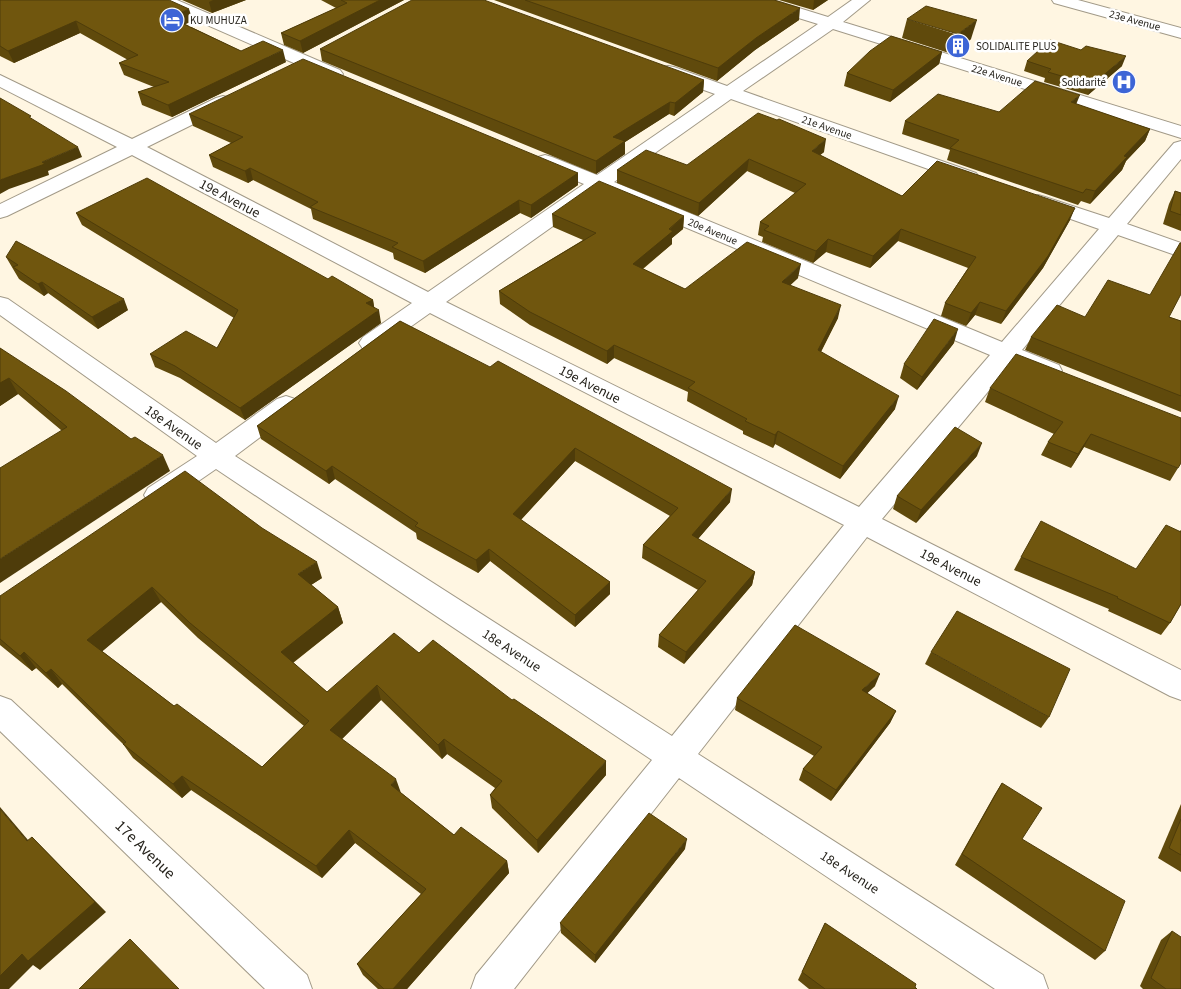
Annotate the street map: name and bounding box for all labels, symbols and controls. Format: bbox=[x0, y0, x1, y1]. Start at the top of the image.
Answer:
street label: 23e Avenue bbox=[1108, 6, 1163, 35]
hotel icon: KU MUHUZA bbox=[159, 7, 185, 33]
place label: KU MUHUZA bbox=[190, 13, 247, 28]
building icon: SOLIDALITE PLUS bbox=[945, 33, 971, 59]
place label: SOLIDALITE PLUS bbox=[976, 39, 1056, 54]
street label: 22e Avenue bbox=[970, 61, 1025, 90]
hospital icon: Solidarité bbox=[1111, 69, 1137, 95]
place label: Solidarité bbox=[1061, 75, 1107, 90]
street label: 21e Avenue bbox=[800, 112, 855, 143]
street label: 19e Avenue bbox=[195, 174, 264, 223]
street label: 20e Avenue bbox=[686, 214, 740, 249]
street label: 19e Avenue bbox=[555, 361, 624, 409]
street label: 18e Avenue bbox=[140, 400, 207, 455]
street label: 19e Avenue bbox=[916, 544, 985, 592]
street label: 18e Avenue bbox=[478, 624, 545, 677]
street label: 17e Avenue bbox=[110, 815, 180, 884]
street label: 18e Avenue bbox=[816, 846, 883, 899]

